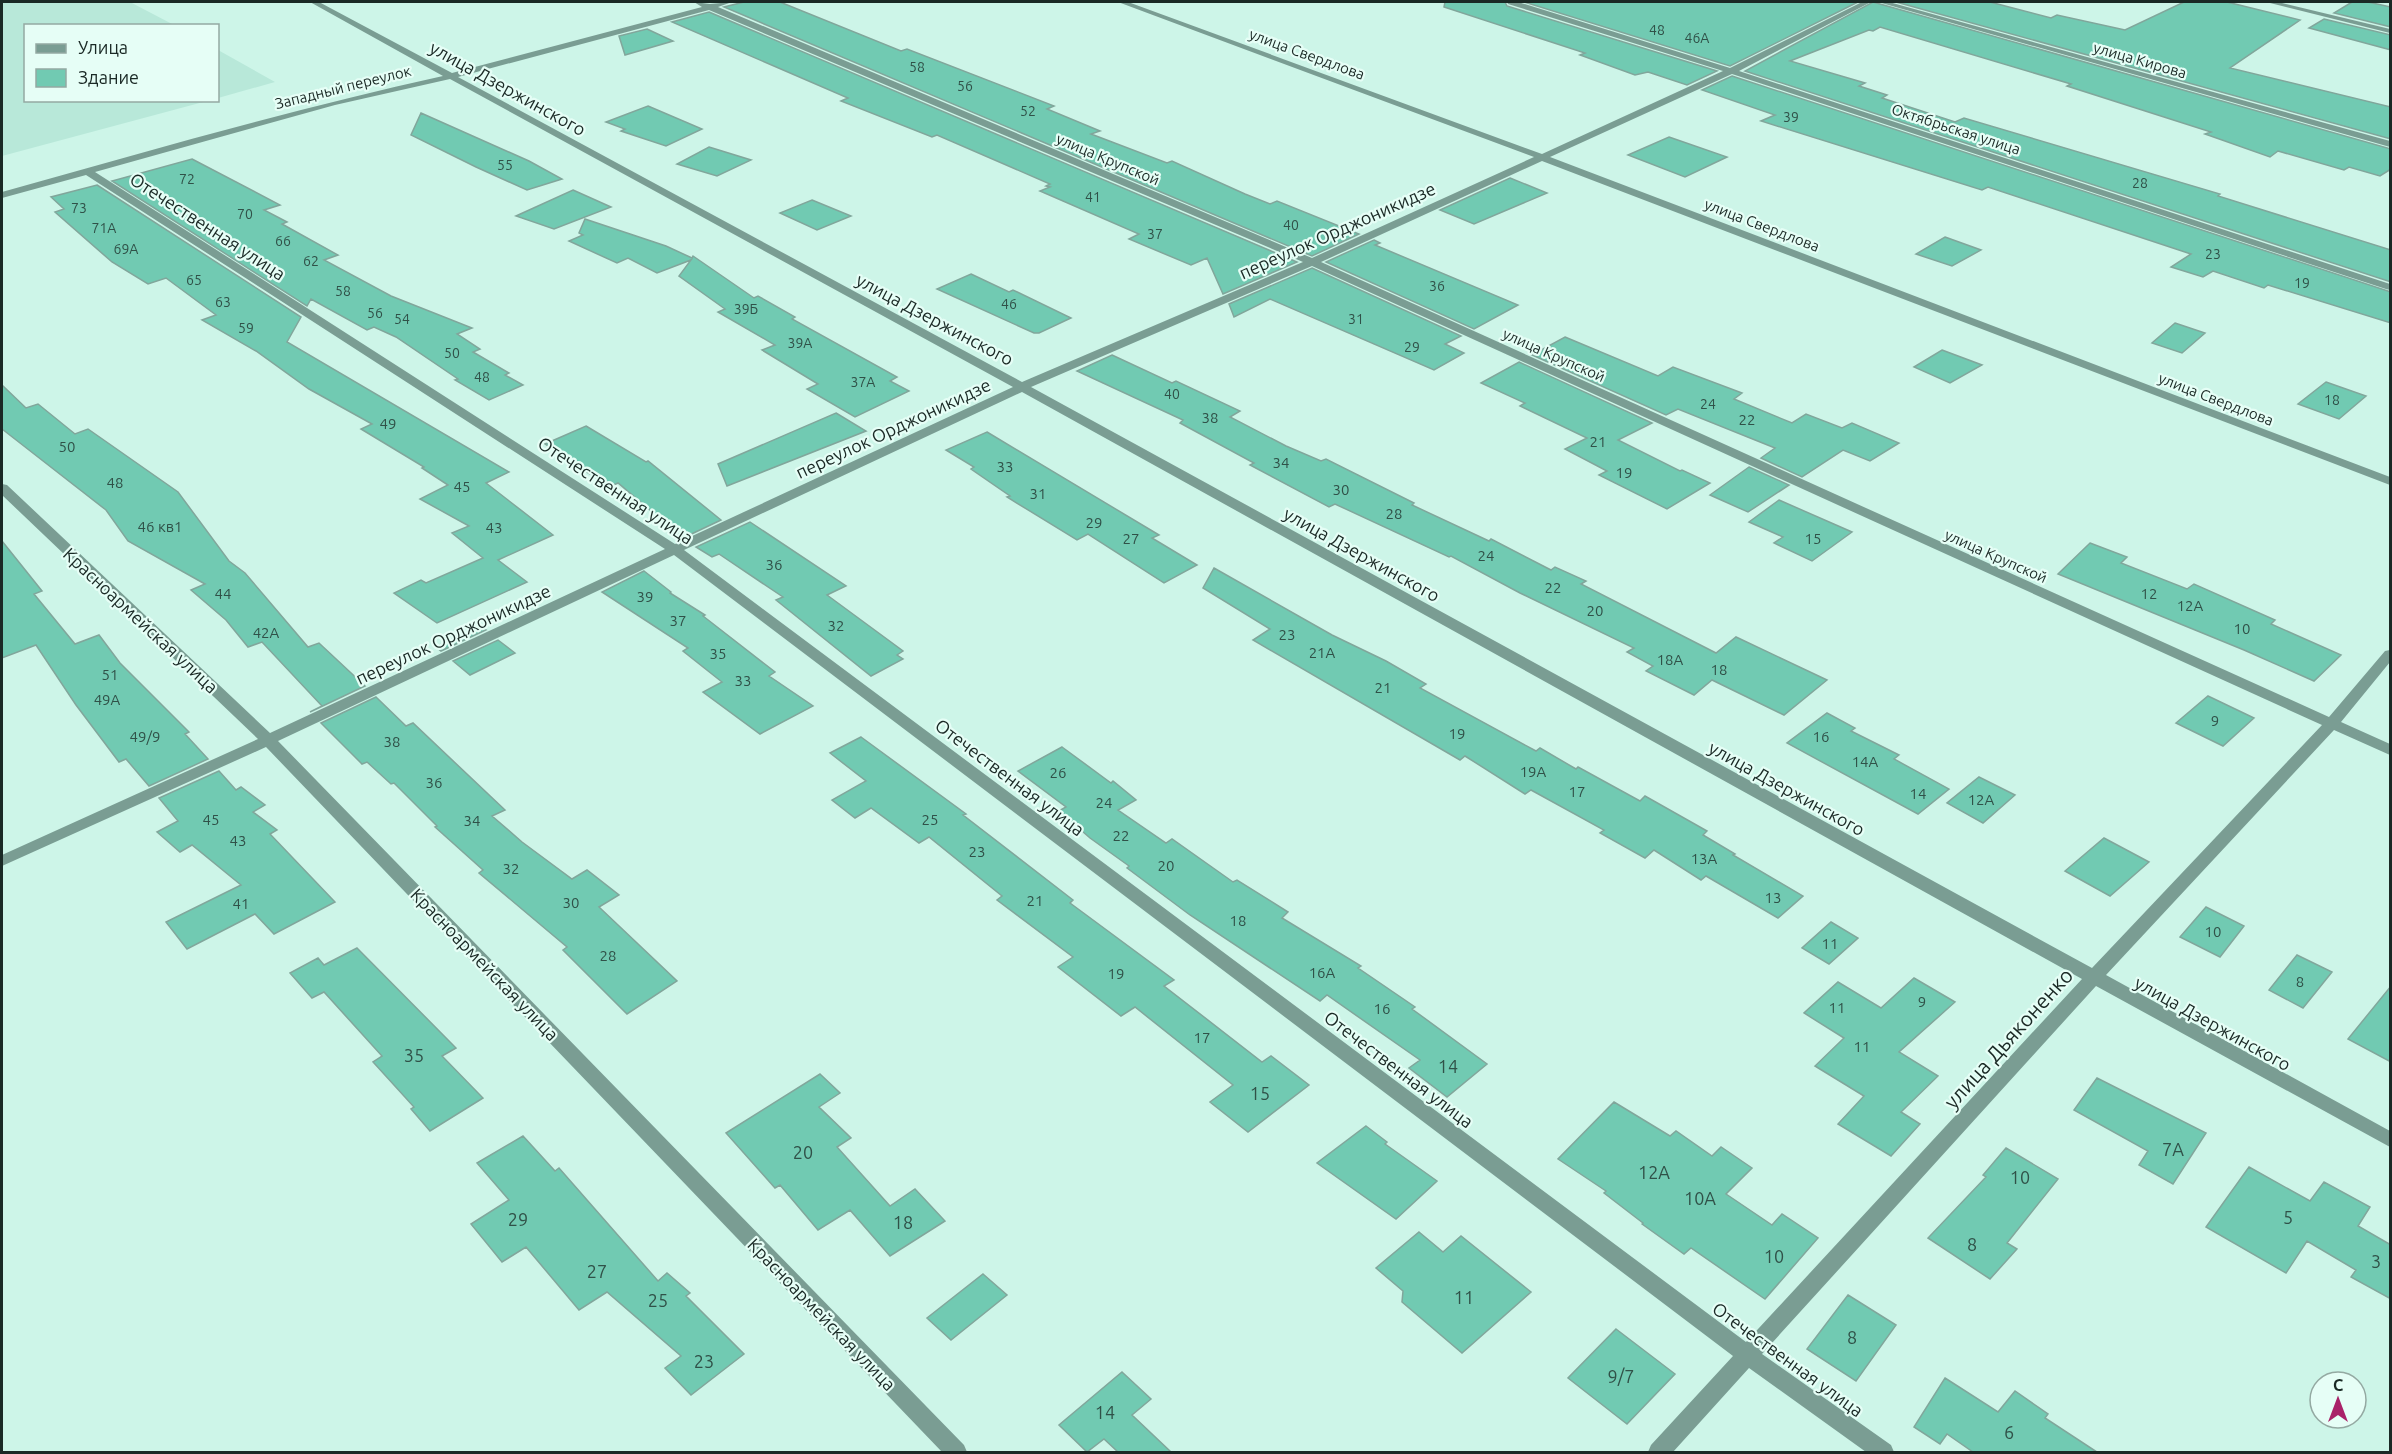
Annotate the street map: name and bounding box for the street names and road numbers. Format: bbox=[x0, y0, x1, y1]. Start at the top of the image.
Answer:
street label: улица Свердлова bbox=[1247, 25, 1367, 83]
street label: улица Дзержинского bbox=[427, 37, 589, 139]
street label: улица Кирова bbox=[2091, 39, 2189, 81]
street label: Западный переулок bbox=[273, 62, 413, 112]
street label: Октябрьская улица bbox=[1889, 100, 2023, 158]
street label: улица Крупской bbox=[1054, 130, 1162, 188]
street label: Отечественная улица bbox=[127, 168, 289, 284]
street label: переулок Орджоникидзе bbox=[1236, 178, 1438, 282]
street label: улица Свердлова bbox=[1702, 195, 1822, 255]
street label: улица Дзержинского bbox=[853, 269, 1017, 369]
street label: улица Крупской bbox=[1500, 325, 1608, 385]
street label: улица Свердлова bbox=[2156, 369, 2276, 429]
street label: переулок Орджоникидзе bbox=[792, 374, 994, 482]
street label: Отечественная улица bbox=[535, 432, 697, 548]
street label: улица Дзержинского bbox=[1281, 503, 1443, 605]
street label: улица Крупской bbox=[1942, 526, 2050, 586]
street label: Красноармейская улица bbox=[60, 543, 222, 697]
street label: переулок Орджоникидзе bbox=[352, 580, 554, 688]
street label: Отечественная улица bbox=[932, 715, 1088, 839]
street label: улица Дзержинского bbox=[1706, 737, 1868, 839]
street label: Красноармейская улица bbox=[407, 884, 563, 1044]
street label: улица Дьяконенко bbox=[1939, 963, 2077, 1113]
street label: улица Дзержинского bbox=[2132, 972, 2294, 1074]
street label: Отечественная улица bbox=[1321, 1007, 1477, 1131]
street label: Красноармейская улица bbox=[744, 1234, 900, 1394]
street label: Отечественная улица bbox=[1709, 1298, 1867, 1420]

